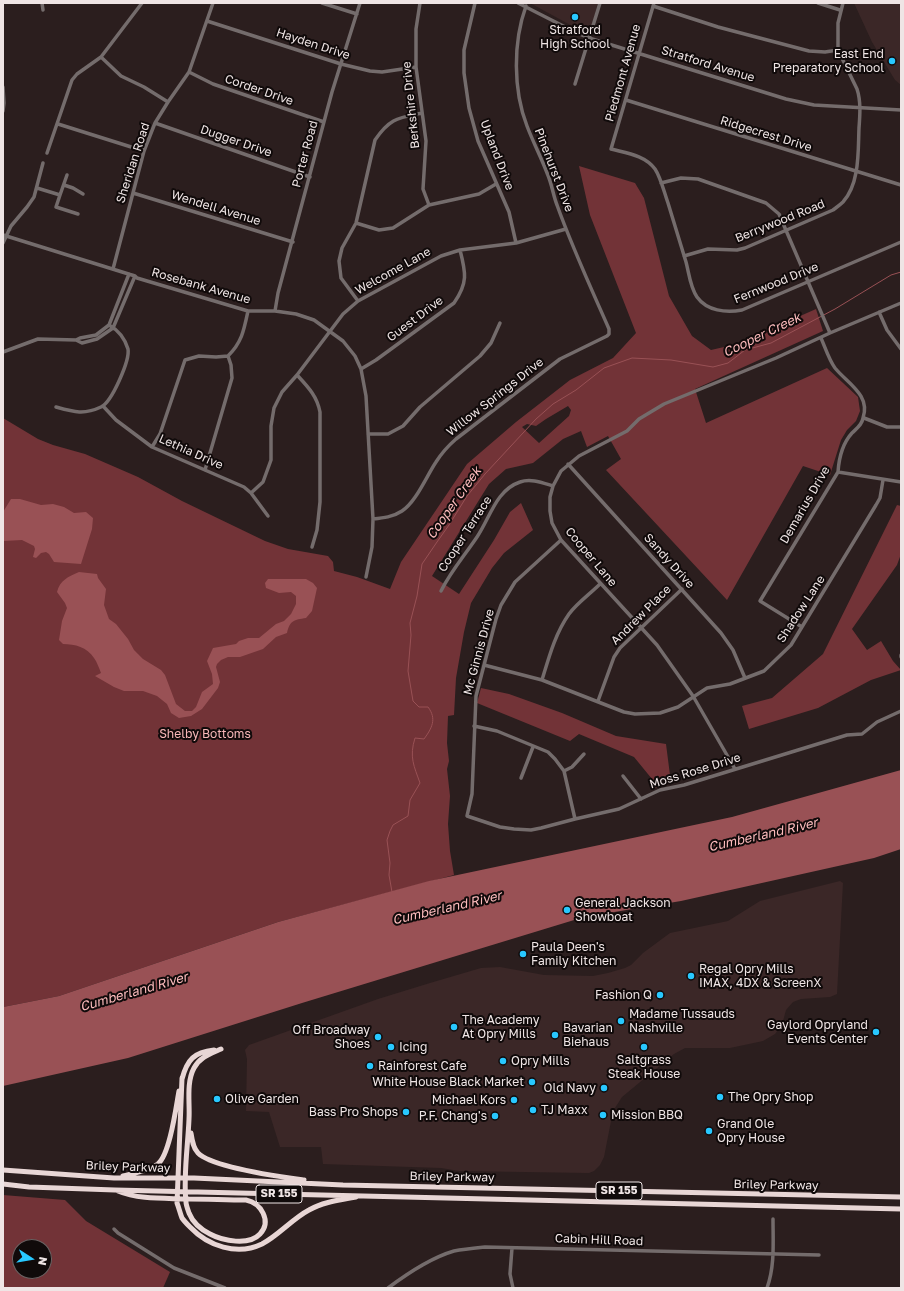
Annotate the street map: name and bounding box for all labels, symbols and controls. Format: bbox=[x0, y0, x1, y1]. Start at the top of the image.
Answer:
marker: Stratford High School bbox=[570, 12, 580, 22]
place label: Stratford High School bbox=[540, 23, 610, 51]
street label: Piedmont Avenue bbox=[602, 23, 644, 123]
street label: Hayden Drive bbox=[274, 25, 352, 63]
street label: Stratford Avenue bbox=[660, 43, 756, 85]
place label: East End Preparatory School bbox=[773, 47, 884, 75]
marker: East End Preparatory School bbox=[887, 56, 897, 66]
street label: Berkshire Drive bbox=[399, 61, 423, 149]
street label: Corder Drive bbox=[223, 72, 295, 108]
street label: Ridgecrest Drive bbox=[718, 113, 814, 155]
street label: Upland Drive bbox=[477, 118, 517, 192]
street label: Porter Road bbox=[289, 119, 321, 189]
street label: Sheridan Road bbox=[113, 121, 153, 205]
street label: Dugger Drive bbox=[198, 122, 274, 160]
street label: Pinehurst Drive bbox=[531, 126, 577, 214]
street label: Wendell Avenue bbox=[170, 188, 262, 228]
street label: Berrywood Road bbox=[733, 196, 827, 246]
street label: Welcome Lane bbox=[353, 244, 433, 298]
street label: Fernwood Drive bbox=[732, 259, 820, 307]
street label: Rosebank Avenue bbox=[150, 265, 252, 307]
street label: Guest Drive bbox=[384, 293, 446, 345]
water label: Cooper Creek bbox=[721, 309, 803, 361]
street label: Willow Springs Drive bbox=[444, 355, 546, 439]
street label: Lethia Drive bbox=[157, 431, 225, 473]
water label: Cooper Creek bbox=[423, 464, 485, 542]
street label: Demarius Drive bbox=[777, 464, 833, 546]
street label: Cooper Terrace bbox=[435, 493, 495, 575]
street label: Cooper Lane bbox=[562, 525, 620, 589]
street label: Sandy Drive bbox=[641, 531, 697, 591]
street label: Shadow Lane bbox=[774, 573, 828, 645]
street label: Andrew Place bbox=[608, 582, 674, 648]
street label: Mc Ginnis Drive bbox=[461, 607, 497, 697]
park label: Shelby Bottoms bbox=[159, 727, 251, 741]
street label: Moss Rose Drive bbox=[648, 750, 742, 792]
water label: Cumberland River bbox=[707, 815, 819, 855]
water label: Cumberland River bbox=[391, 888, 503, 928]
place label: General Jackson Showboat bbox=[575, 896, 671, 924]
marker: General Jackson Showboat bbox=[562, 905, 572, 915]
place label: Paula Deen's Family Kitchen bbox=[531, 940, 616, 968]
marker: Paula Deen's Family Kitchen bbox=[518, 949, 528, 959]
place label: Regal Opry Mills IMAX, 4DX & ScreenX bbox=[699, 962, 821, 990]
water label: Cumberland River bbox=[78, 969, 190, 1015]
marker: Regal Opry Mills IMAX, 4DX & ScreenX bbox=[686, 971, 696, 981]
place label: Fashion Q bbox=[595, 988, 652, 1002]
marker: Fashion Q bbox=[655, 990, 665, 1000]
place label: Madame Tussauds Nashville bbox=[629, 1007, 735, 1035]
place label: The Academy At Opry Mills bbox=[462, 1013, 539, 1041]
marker: Madame Tussauds Nashville bbox=[616, 1016, 626, 1026]
place label: Gaylord Opryland Events Center bbox=[767, 1018, 868, 1046]
place label: Bavarian Biehaus bbox=[563, 1021, 613, 1049]
marker: The Academy At Opry Mills bbox=[449, 1022, 459, 1032]
place label: Off Broadway Shoes bbox=[293, 1023, 370, 1051]
marker: Gaylord Opryland Events Center bbox=[871, 1027, 881, 1037]
marker: Bavarian Biehaus bbox=[550, 1030, 560, 1040]
marker: Off Broadway Shoes bbox=[373, 1032, 383, 1042]
place label: Icing bbox=[399, 1040, 427, 1054]
marker: Icing bbox=[386, 1042, 396, 1052]
marker: Saltgrass Steak House bbox=[639, 1042, 649, 1052]
place label: Saltgrass Steak House bbox=[608, 1053, 680, 1081]
place label: Opry Mills bbox=[511, 1054, 570, 1068]
marker: Opry Mills bbox=[498, 1056, 508, 1066]
place label: Rainforest Cafe bbox=[378, 1059, 467, 1073]
marker: Rainforest Cafe bbox=[365, 1061, 375, 1071]
place label: White House Black Market bbox=[372, 1075, 524, 1089]
marker: White House Black Market bbox=[527, 1077, 537, 1087]
place label: Old Navy bbox=[544, 1081, 596, 1095]
marker: Old Navy bbox=[599, 1083, 609, 1093]
place label: The Opry Shop bbox=[728, 1090, 813, 1104]
place label: Olive Garden bbox=[225, 1092, 299, 1106]
marker: The Opry Shop bbox=[715, 1092, 725, 1102]
place label: Michael Kors bbox=[432, 1093, 506, 1107]
marker: Olive Garden bbox=[212, 1094, 222, 1104]
marker: Michael Kors bbox=[509, 1095, 519, 1105]
place label: TJ Maxx bbox=[541, 1103, 588, 1117]
place label: Bass Pro Shops bbox=[309, 1105, 398, 1119]
marker: TJ Maxx bbox=[528, 1105, 538, 1115]
marker: Bass Pro Shops bbox=[401, 1107, 411, 1117]
place label: Mission BBQ bbox=[611, 1108, 683, 1122]
place label: P.F. Chang's bbox=[419, 1109, 487, 1123]
marker: Mission BBQ bbox=[598, 1110, 608, 1120]
marker: P.F. Chang's bbox=[490, 1111, 500, 1121]
place label: Grand Ole Opry House bbox=[717, 1117, 785, 1145]
marker: Grand Ole Opry House bbox=[704, 1126, 714, 1136]
street label: Briley Parkway bbox=[85, 1158, 171, 1176]
street label: Briley Parkway bbox=[409, 1169, 495, 1185]
street label: Briley Parkway bbox=[733, 1177, 819, 1193]
road number: SR 155 bbox=[596, 1182, 642, 1200]
road number: SR 155 bbox=[256, 1185, 302, 1203]
street label: Cabin Hill Road bbox=[555, 1231, 643, 1249]
north arrow bbox=[12, 1239, 52, 1279]
text: N bbox=[36, 1256, 50, 1267]

